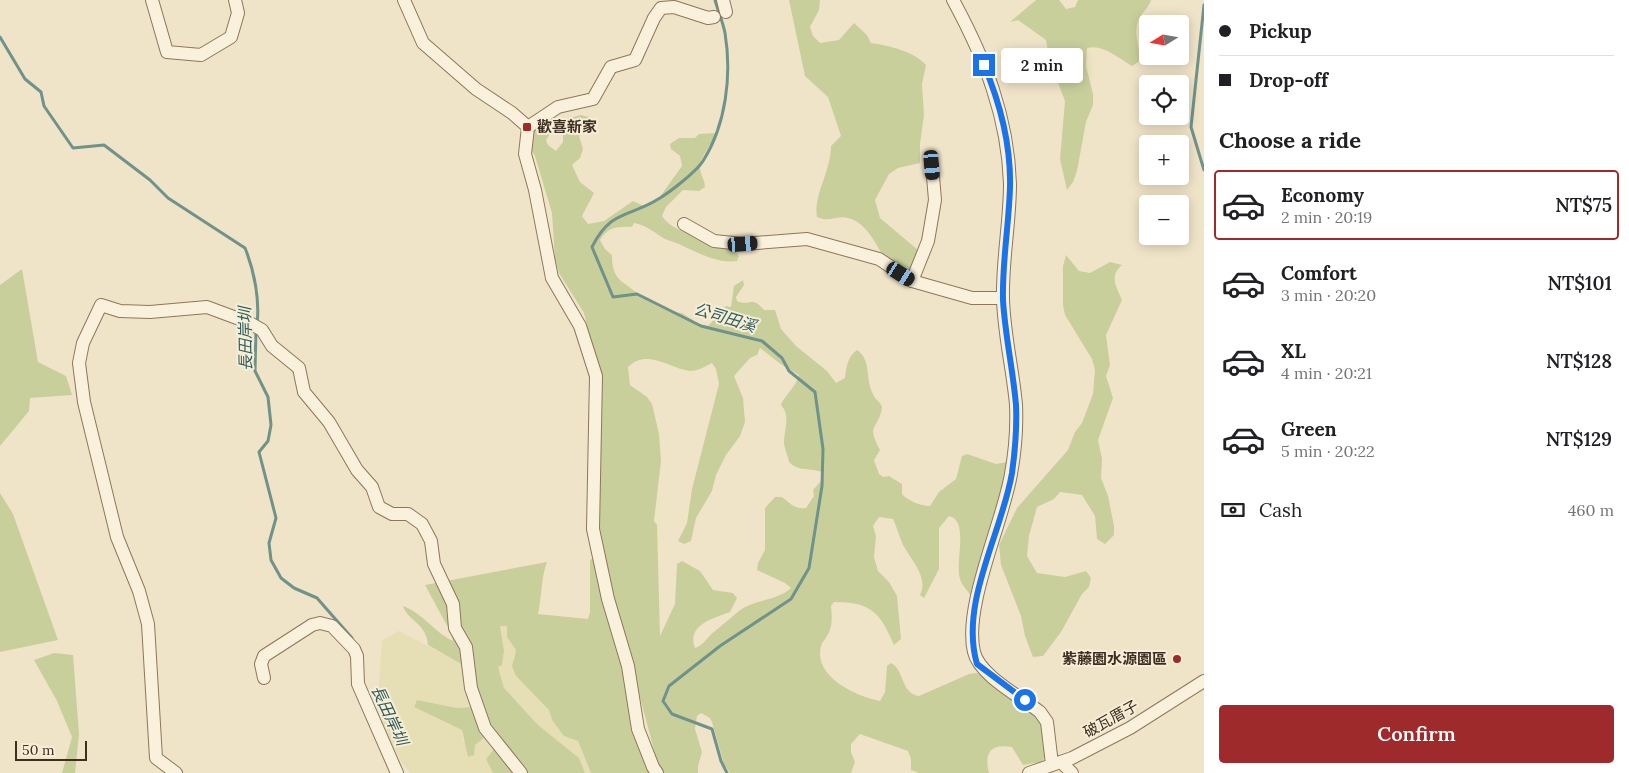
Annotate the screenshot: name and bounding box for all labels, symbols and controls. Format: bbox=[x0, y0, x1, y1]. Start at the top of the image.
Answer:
north arrow bbox=[1139, 15, 1189, 65]
map controls bbox=[1139, 15, 1189, 245]
text: Pickup bbox=[1249, 19, 1312, 43]
callout: 2 min bbox=[1002, 48, 1084, 82]
route end bbox=[973, 54, 995, 76]
text: 2 min bbox=[1021, 55, 1063, 75]
text: Drop-off bbox=[1249, 68, 1328, 92]
button: locate bbox=[1139, 75, 1189, 125]
place label: 歡喜新家 bbox=[537, 117, 597, 136]
marker: 歡喜新家 bbox=[521, 121, 533, 133]
text: Choose a ride bbox=[1219, 126, 1361, 154]
button: + bbox=[1139, 135, 1189, 185]
car bbox=[923, 149, 940, 181]
icon: car bbox=[1221, 183, 1266, 228]
text: Economy bbox=[1281, 183, 1364, 207]
text: NT$75 bbox=[1555, 193, 1612, 217]
button: − bbox=[1139, 195, 1189, 245]
text: 2 min · 20:19 bbox=[1281, 207, 1372, 227]
car bbox=[727, 235, 758, 253]
car bbox=[884, 260, 917, 288]
icon: car bbox=[1221, 261, 1266, 306]
text: Comfort bbox=[1281, 261, 1357, 285]
text: NT$101 bbox=[1547, 271, 1612, 295]
text: 3 min · 20:20 bbox=[1281, 285, 1376, 305]
water label: 公司田溪 bbox=[691, 298, 760, 337]
water label: 長田岸圳 bbox=[234, 305, 256, 371]
icon: car bbox=[1221, 339, 1266, 384]
text: XL bbox=[1281, 339, 1306, 363]
text: NT$128 bbox=[1546, 349, 1612, 373]
text: 4 min · 20:21 bbox=[1281, 363, 1372, 383]
icon: car bbox=[1221, 417, 1266, 462]
text: Green bbox=[1281, 417, 1337, 441]
text: NT$129 bbox=[1546, 427, 1612, 451]
text: 5 min · 20:22 bbox=[1281, 441, 1375, 461]
icon: cash bbox=[1219, 496, 1247, 524]
text: Cash bbox=[1259, 498, 1302, 522]
text: 460 m bbox=[1568, 500, 1614, 520]
place label: 紫藤園水源園區 bbox=[1062, 649, 1167, 668]
marker: 紫藤園水源園區 bbox=[1171, 653, 1183, 665]
water label: 長田岸圳 bbox=[367, 682, 413, 750]
route start bbox=[1014, 689, 1036, 711]
street label: 破瓦厝子 bbox=[1080, 696, 1142, 741]
button: Confirm bbox=[1219, 705, 1614, 763]
scale bar bbox=[15, 738, 88, 761]
text: 50 m bbox=[22, 741, 55, 759]

